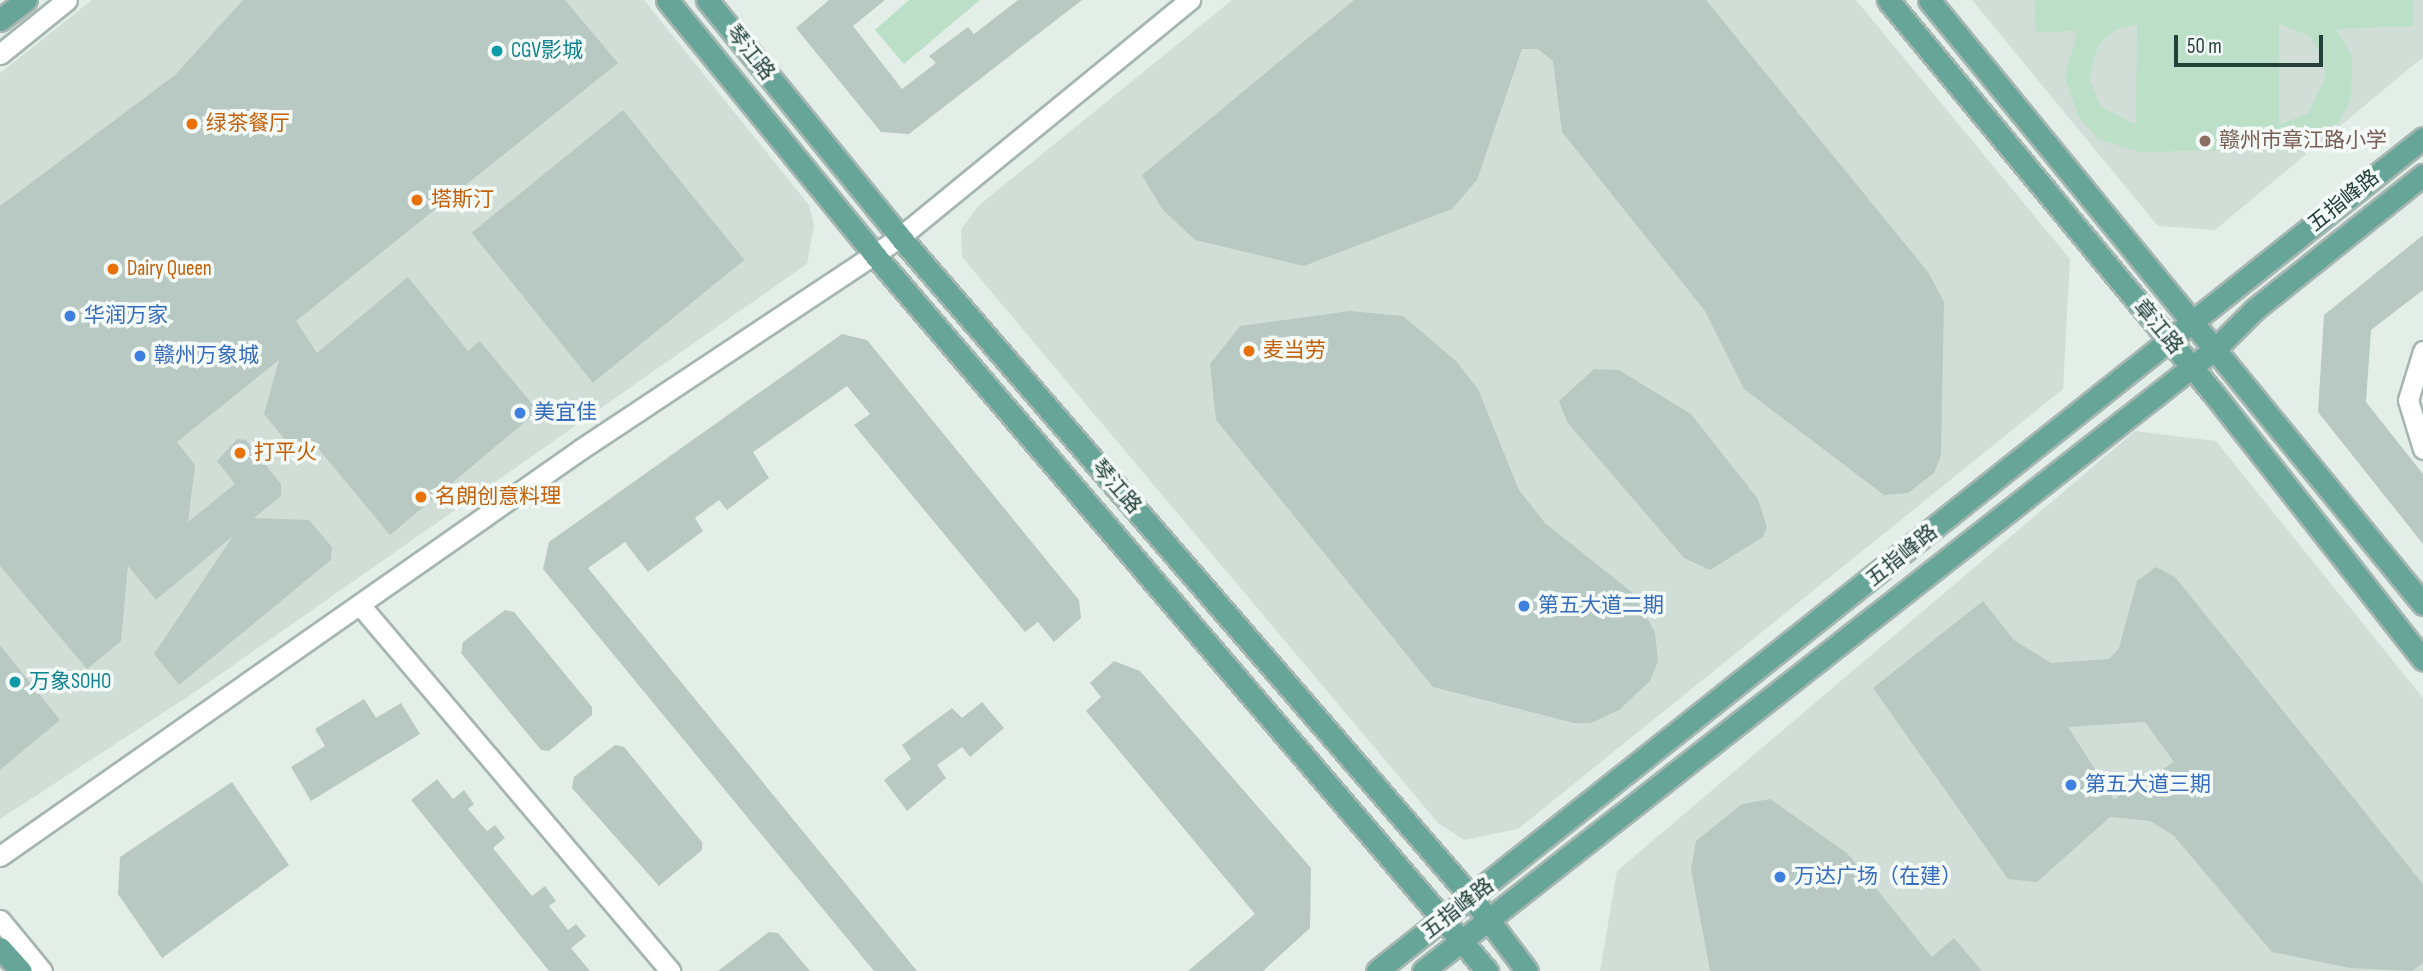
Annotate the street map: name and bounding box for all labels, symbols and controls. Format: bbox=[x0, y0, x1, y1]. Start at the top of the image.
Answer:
street label: 琴江路 bbox=[720, 21, 780, 85]
scale bar bbox=[2178, 21, 2327, 65]
text: 50 m bbox=[2187, 34, 2222, 59]
place label: CGV影城 bbox=[511, 38, 583, 64]
marker: CGV影城 bbox=[489, 43, 505, 59]
place label: 绿茶餐厅 bbox=[206, 111, 290, 137]
marker: 绿茶餐厅 bbox=[184, 116, 200, 132]
place label: 赣州市章江路小学 bbox=[2219, 128, 2387, 154]
marker: 赣州市章江路小学 bbox=[2197, 133, 2213, 149]
street label: 五指峰路 bbox=[2303, 165, 2385, 237]
place label: 塔斯汀 bbox=[431, 187, 494, 213]
marker: 塔斯汀 bbox=[409, 192, 425, 208]
place label: Dairy Queen bbox=[127, 256, 212, 282]
marker: Dairy Queen bbox=[105, 261, 121, 277]
street label: 章江路 bbox=[2128, 295, 2188, 359]
place label: 华润万家 bbox=[84, 303, 168, 329]
marker: 华润万家 bbox=[62, 308, 78, 324]
place label: 麦当劳 bbox=[1263, 338, 1326, 364]
place label: 赣州万象城 bbox=[154, 343, 259, 369]
marker: 麦当劳 bbox=[1241, 343, 1257, 359]
marker: 赣州万象城 bbox=[132, 348, 148, 364]
place label: 美宜佳 bbox=[534, 400, 597, 426]
marker: 美宜佳 bbox=[512, 405, 528, 421]
place label: 打平火 bbox=[254, 440, 317, 466]
marker: 打平火 bbox=[232, 445, 248, 461]
street label: 琴江路 bbox=[1086, 455, 1146, 519]
place label: 名朗创意料理 bbox=[435, 484, 561, 510]
marker: 名朗创意料理 bbox=[413, 489, 429, 505]
street label: 五指峰路 bbox=[1861, 520, 1943, 592]
place label: 第五大道二期 bbox=[1538, 593, 1664, 619]
marker: 第五大道二期 bbox=[1516, 598, 1532, 614]
place label: 万象SOHO bbox=[29, 669, 111, 695]
marker: 万象SOHO bbox=[7, 674, 23, 690]
place label: 第五大道三期 bbox=[2085, 772, 2211, 798]
marker: 第五大道三期 bbox=[2063, 777, 2079, 793]
place label: 万达广场（在建） bbox=[1794, 864, 1962, 890]
marker: 万达广场（在建） bbox=[1772, 869, 1788, 885]
street label: 五指峰路 bbox=[1417, 873, 1499, 945]

